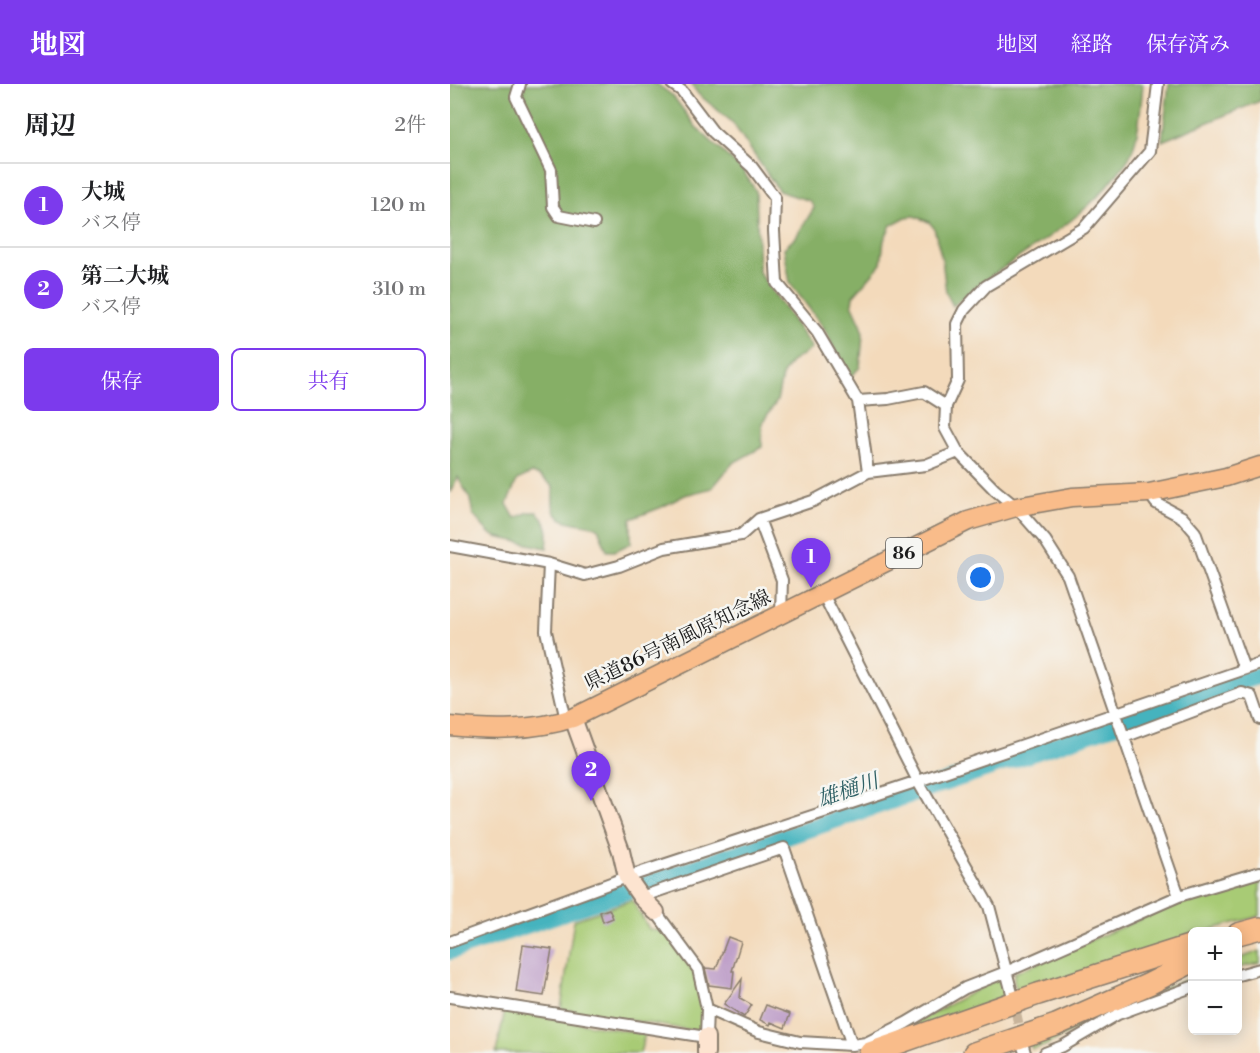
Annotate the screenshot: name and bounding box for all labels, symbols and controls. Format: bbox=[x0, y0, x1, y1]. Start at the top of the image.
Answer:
text: 地図 bbox=[30, 28, 86, 63]
text: 地図 bbox=[996, 32, 1038, 58]
text: 経路 bbox=[1071, 32, 1113, 58]
text: 保存済み bbox=[1146, 32, 1230, 58]
text: 周辺 bbox=[24, 110, 76, 142]
text: 2件 bbox=[395, 113, 426, 138]
text: 大城 bbox=[81, 179, 125, 206]
text: 1 bbox=[39, 193, 48, 218]
text: 120 m bbox=[371, 193, 426, 218]
text: バス停 bbox=[81, 211, 141, 236]
text: 第二大城 bbox=[81, 263, 169, 290]
text: 2 bbox=[37, 277, 50, 302]
text: 310 m bbox=[373, 277, 426, 302]
text: バス停 bbox=[81, 295, 141, 320]
button: 保存 bbox=[24, 348, 219, 411]
button: 共有 bbox=[231, 348, 426, 411]
pin: 1 bbox=[792, 538, 830, 588]
road number: 86 bbox=[886, 538, 922, 568]
your location bbox=[966, 563, 995, 592]
street label: 県道86号南風原知念線 bbox=[581, 585, 775, 697]
pin: 2 bbox=[572, 752, 610, 801]
water label: 雄樋川 bbox=[814, 768, 884, 814]
map controls bbox=[1188, 927, 1242, 1035]
button: + bbox=[1188, 927, 1242, 981]
button: − bbox=[1188, 981, 1242, 1035]

